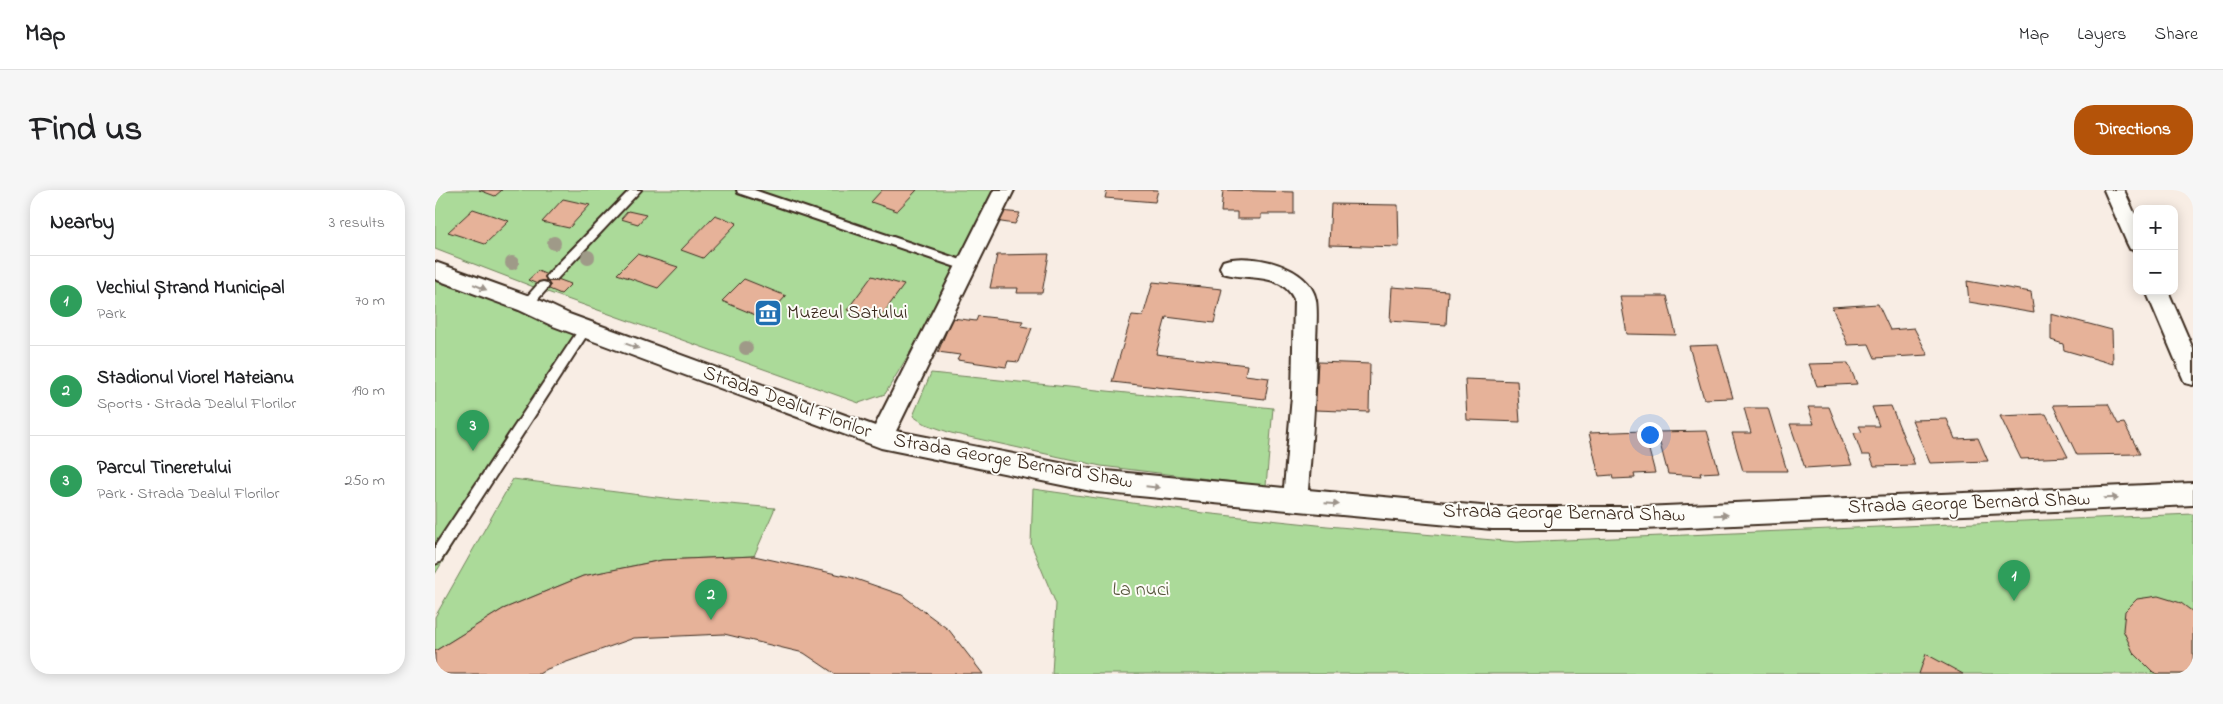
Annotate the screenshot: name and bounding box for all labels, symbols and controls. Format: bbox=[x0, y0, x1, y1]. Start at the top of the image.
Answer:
text: Map bbox=[25, 17, 66, 52]
text: Map bbox=[2019, 22, 2049, 48]
text: Layers bbox=[2077, 22, 2127, 48]
text: Share bbox=[2155, 22, 2198, 48]
text: Find us bbox=[30, 105, 142, 156]
button: Directions bbox=[2074, 105, 2193, 155]
map controls bbox=[2133, 205, 2178, 295]
button: + bbox=[2133, 205, 2178, 250]
text: Nearby bbox=[50, 208, 114, 238]
text: 3 results bbox=[329, 211, 385, 235]
button: − bbox=[2133, 250, 2178, 295]
text: Vechiul Ștrand Municipal bbox=[97, 275, 284, 302]
one-way arrow bbox=[473, 284, 488, 292]
text: 1 bbox=[63, 289, 69, 313]
text: 70 m bbox=[355, 289, 385, 313]
museum icon: Muzeul Satului bbox=[753, 298, 783, 328]
place label: Muzeul Satului bbox=[787, 299, 908, 328]
text: Park bbox=[97, 302, 126, 326]
one-way arrow bbox=[625, 342, 640, 350]
street label: Strada Dealul Florilor bbox=[699, 359, 876, 447]
text: Stadionul Viorel Mateianu bbox=[97, 365, 294, 392]
text: 2 bbox=[62, 379, 70, 403]
text: 190 m bbox=[352, 379, 385, 403]
text: Sports · Strada Dealul Florilor bbox=[97, 392, 296, 416]
pin: 3 bbox=[457, 410, 489, 451]
your location bbox=[1637, 422, 1663, 448]
street label: Strada George Bernard Shaw bbox=[891, 427, 1135, 498]
text: Parcul Tineretului bbox=[97, 455, 231, 482]
text: 3 bbox=[63, 469, 69, 493]
text: 250 m bbox=[345, 469, 385, 493]
text: Park · Strada Dealul Florilor bbox=[97, 482, 279, 506]
one-way arrow bbox=[1145, 483, 1161, 491]
street label: Strada George Bernard Shaw bbox=[1847, 485, 2091, 524]
one-way arrow bbox=[2103, 493, 2119, 501]
street label: Strada George Bernard Shaw bbox=[1442, 497, 1686, 532]
one-way arrow bbox=[1324, 500, 1340, 508]
one-way arrow bbox=[1714, 510, 1730, 518]
pin: 1 bbox=[1998, 560, 2030, 601]
park label: La nuci bbox=[1113, 576, 1169, 605]
pin: 2 bbox=[695, 579, 727, 620]

